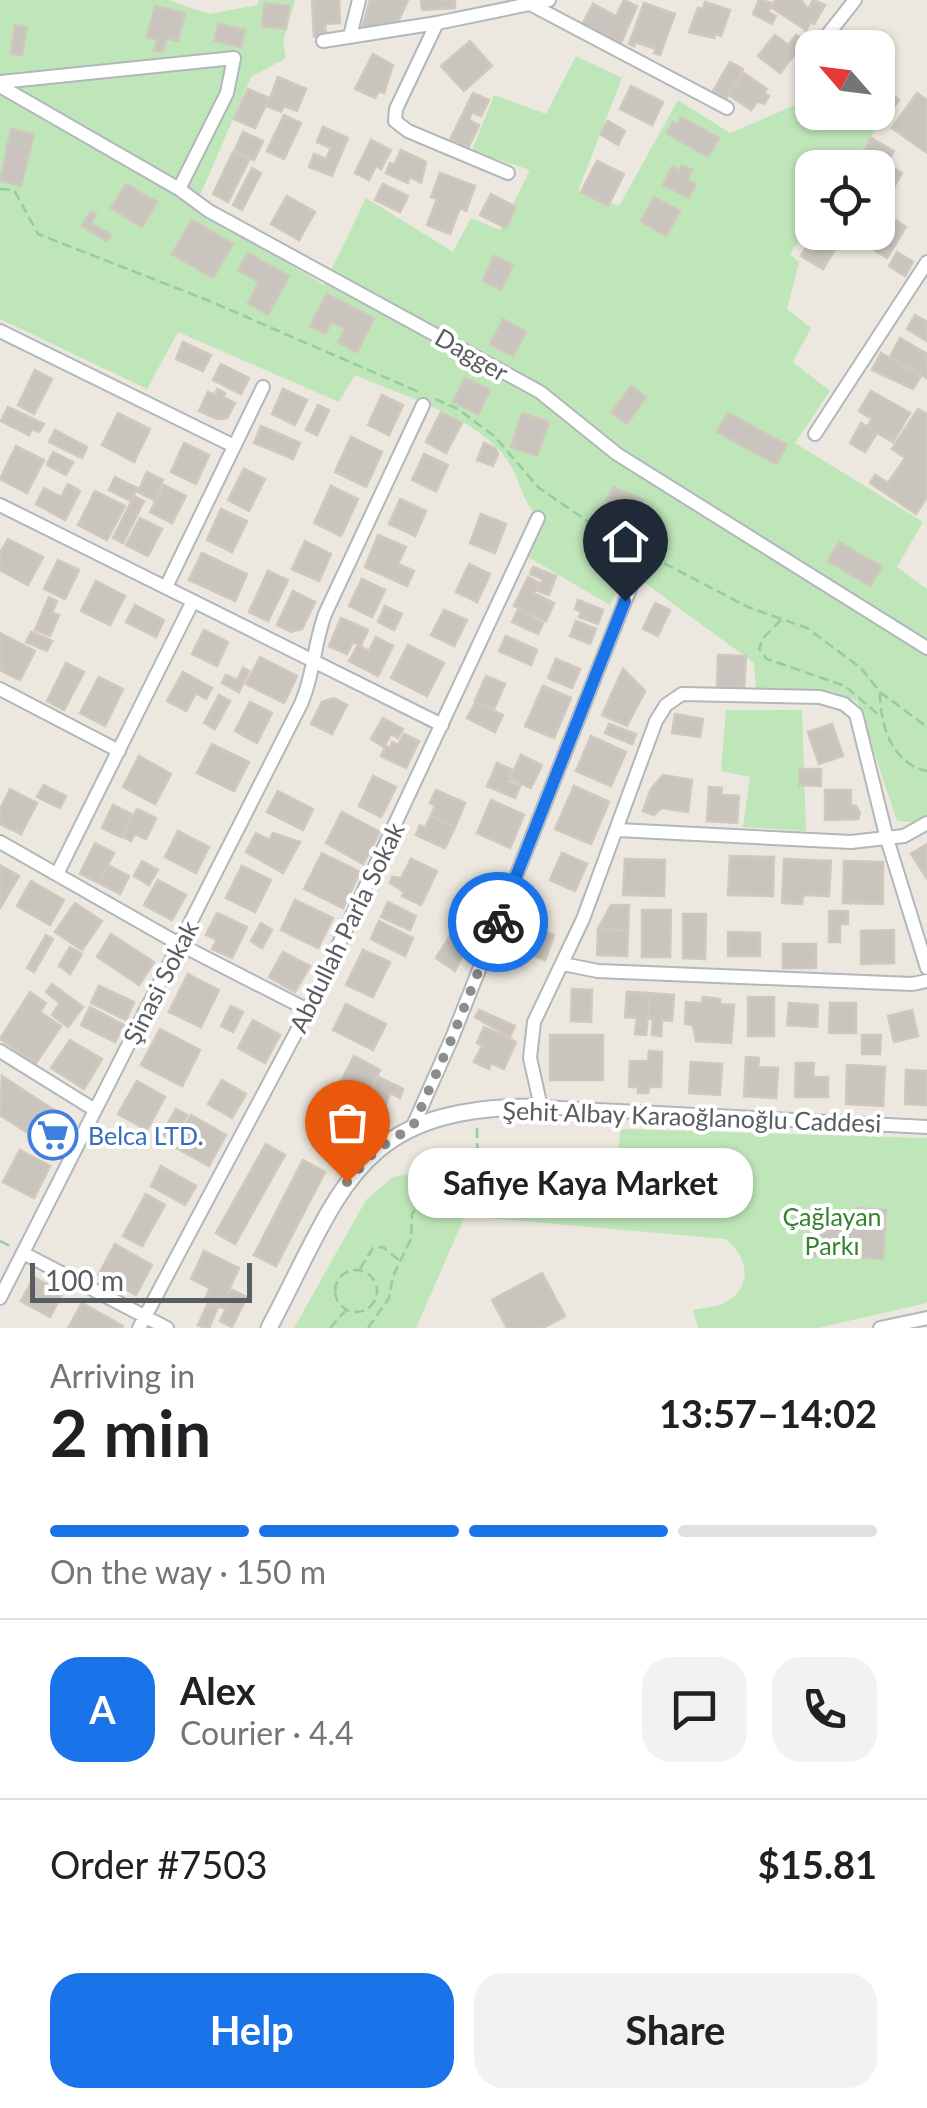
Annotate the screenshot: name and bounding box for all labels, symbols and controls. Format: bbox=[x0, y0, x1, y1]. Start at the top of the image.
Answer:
north arrow bbox=[795, 30, 895, 130]
map controls bbox=[795, 30, 895, 250]
button: locate bbox=[795, 150, 895, 250]
street label: Dagger bbox=[430, 321, 514, 387]
pin bbox=[583, 499, 668, 602]
icon: home bbox=[598, 514, 653, 569]
street label: Abdullah Parla Sokak bbox=[282, 817, 410, 1037]
courier bbox=[448, 872, 548, 972]
icon: bike bbox=[471, 895, 526, 950]
street label: Şinasi Sokak bbox=[116, 915, 204, 1049]
pin bbox=[305, 1080, 390, 1183]
street label: Şehit Albay Karaoğlanoğlu Caddesi bbox=[502, 1094, 882, 1138]
icon: bag bbox=[320, 1095, 375, 1150]
supermarket icon: Belca LTD. bbox=[27, 1109, 79, 1161]
place label: Belca LTD. bbox=[88, 1120, 203, 1150]
callout: Safiye Kaya Market bbox=[407, 1147, 752, 1217]
text: Safiye Kaya Market bbox=[443, 1163, 718, 1202]
park label: Çağlayan Parkı bbox=[782, 1201, 882, 1260]
scale bar bbox=[30, 1258, 252, 1302]
text: 100 m bbox=[45, 1263, 124, 1297]
text: Arriving in bbox=[50, 1356, 195, 1395]
text: 13:57–14:02 bbox=[659, 1390, 877, 1436]
text: 2 min bbox=[50, 1393, 211, 1471]
text: On the way · 150 m bbox=[50, 1552, 326, 1591]
button: chat bbox=[642, 1657, 747, 1762]
button: phone bbox=[772, 1657, 877, 1762]
text: Alex bbox=[180, 1667, 256, 1713]
text: A bbox=[89, 1686, 116, 1732]
text: Courier · 4.4 bbox=[180, 1713, 354, 1752]
text: Order #7503 bbox=[50, 1841, 267, 1887]
text: $15.81 bbox=[758, 1841, 877, 1887]
button: Help bbox=[50, 1973, 454, 2088]
button: Share bbox=[474, 1973, 877, 2088]

